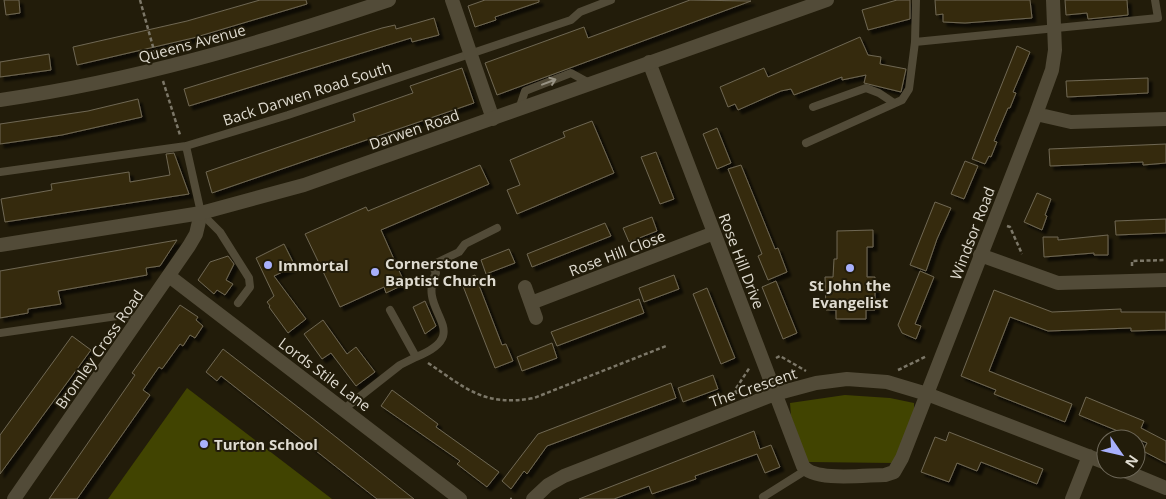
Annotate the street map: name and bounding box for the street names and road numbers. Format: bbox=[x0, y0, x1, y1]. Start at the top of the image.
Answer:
street label: Queens Avenue bbox=[136, 19, 248, 67]
street label: Back Darwen Road South bbox=[220, 56, 394, 130]
street label: Darwen Road bbox=[366, 104, 462, 154]
street label: Windsor Road bbox=[945, 184, 999, 282]
street label: Rose Hill Drive bbox=[715, 210, 769, 312]
street label: Rose Hill Close bbox=[566, 225, 668, 281]
street label: Bromley Cross Road bbox=[50, 286, 148, 412]
street label: Lords Stile Lane bbox=[275, 333, 375, 415]
street label: The Crescent bbox=[707, 363, 799, 411]

